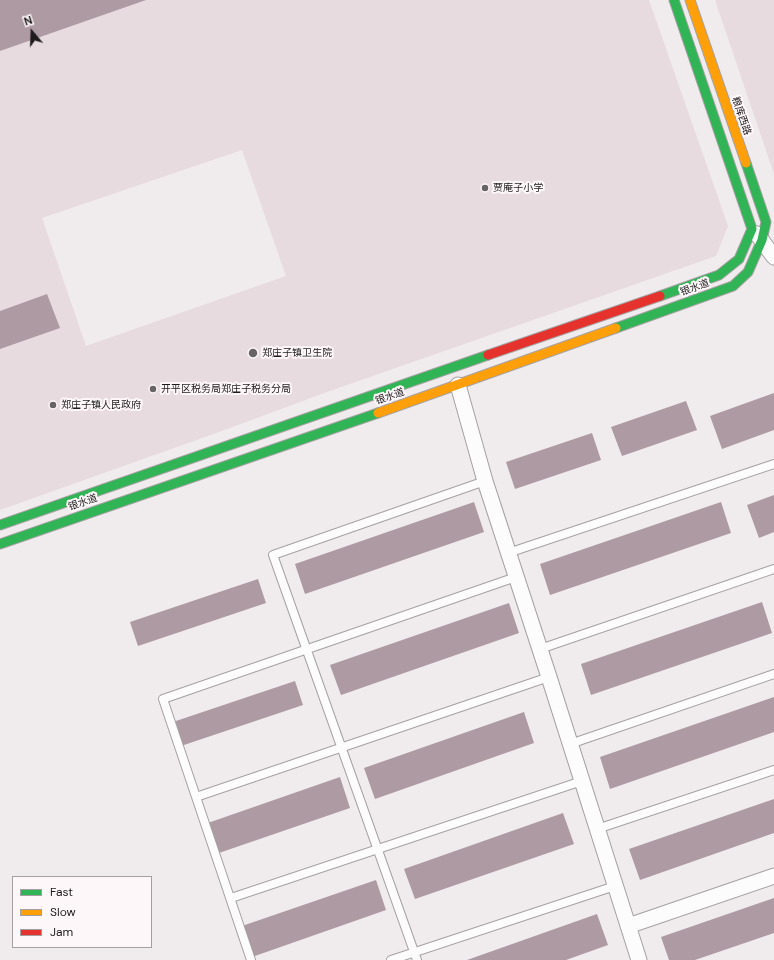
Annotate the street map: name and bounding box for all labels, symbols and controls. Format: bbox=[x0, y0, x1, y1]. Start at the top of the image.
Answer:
north arrow bbox=[12, 12, 52, 52]
text: N bbox=[22, 13, 34, 29]
street label: 粮库西路 bbox=[729, 95, 753, 137]
place label: 贾庵子小学 bbox=[493, 182, 543, 194]
marker: 贾庵子小学 bbox=[480, 183, 490, 193]
street label: 银水道 bbox=[679, 277, 711, 299]
marker: 郑庄子镇卫生院 bbox=[247, 347, 259, 359]
place label: 郑庄子镇卫生院 bbox=[262, 347, 332, 359]
place label: 开平区税务局郑庄子税务分局 bbox=[161, 383, 291, 395]
marker: 开平区税务局郑庄子税务分局 bbox=[148, 384, 158, 394]
street label: 银水道 bbox=[374, 386, 406, 408]
place label: 郑庄子镇人民政府 bbox=[61, 399, 141, 411]
marker: 郑庄子镇人民政府 bbox=[48, 400, 58, 410]
street label: 银水道 bbox=[67, 492, 99, 514]
legend bbox=[12, 876, 152, 948]
text: Fast bbox=[50, 884, 73, 900]
text: Slow bbox=[50, 904, 76, 920]
text: Jam bbox=[50, 924, 73, 940]

